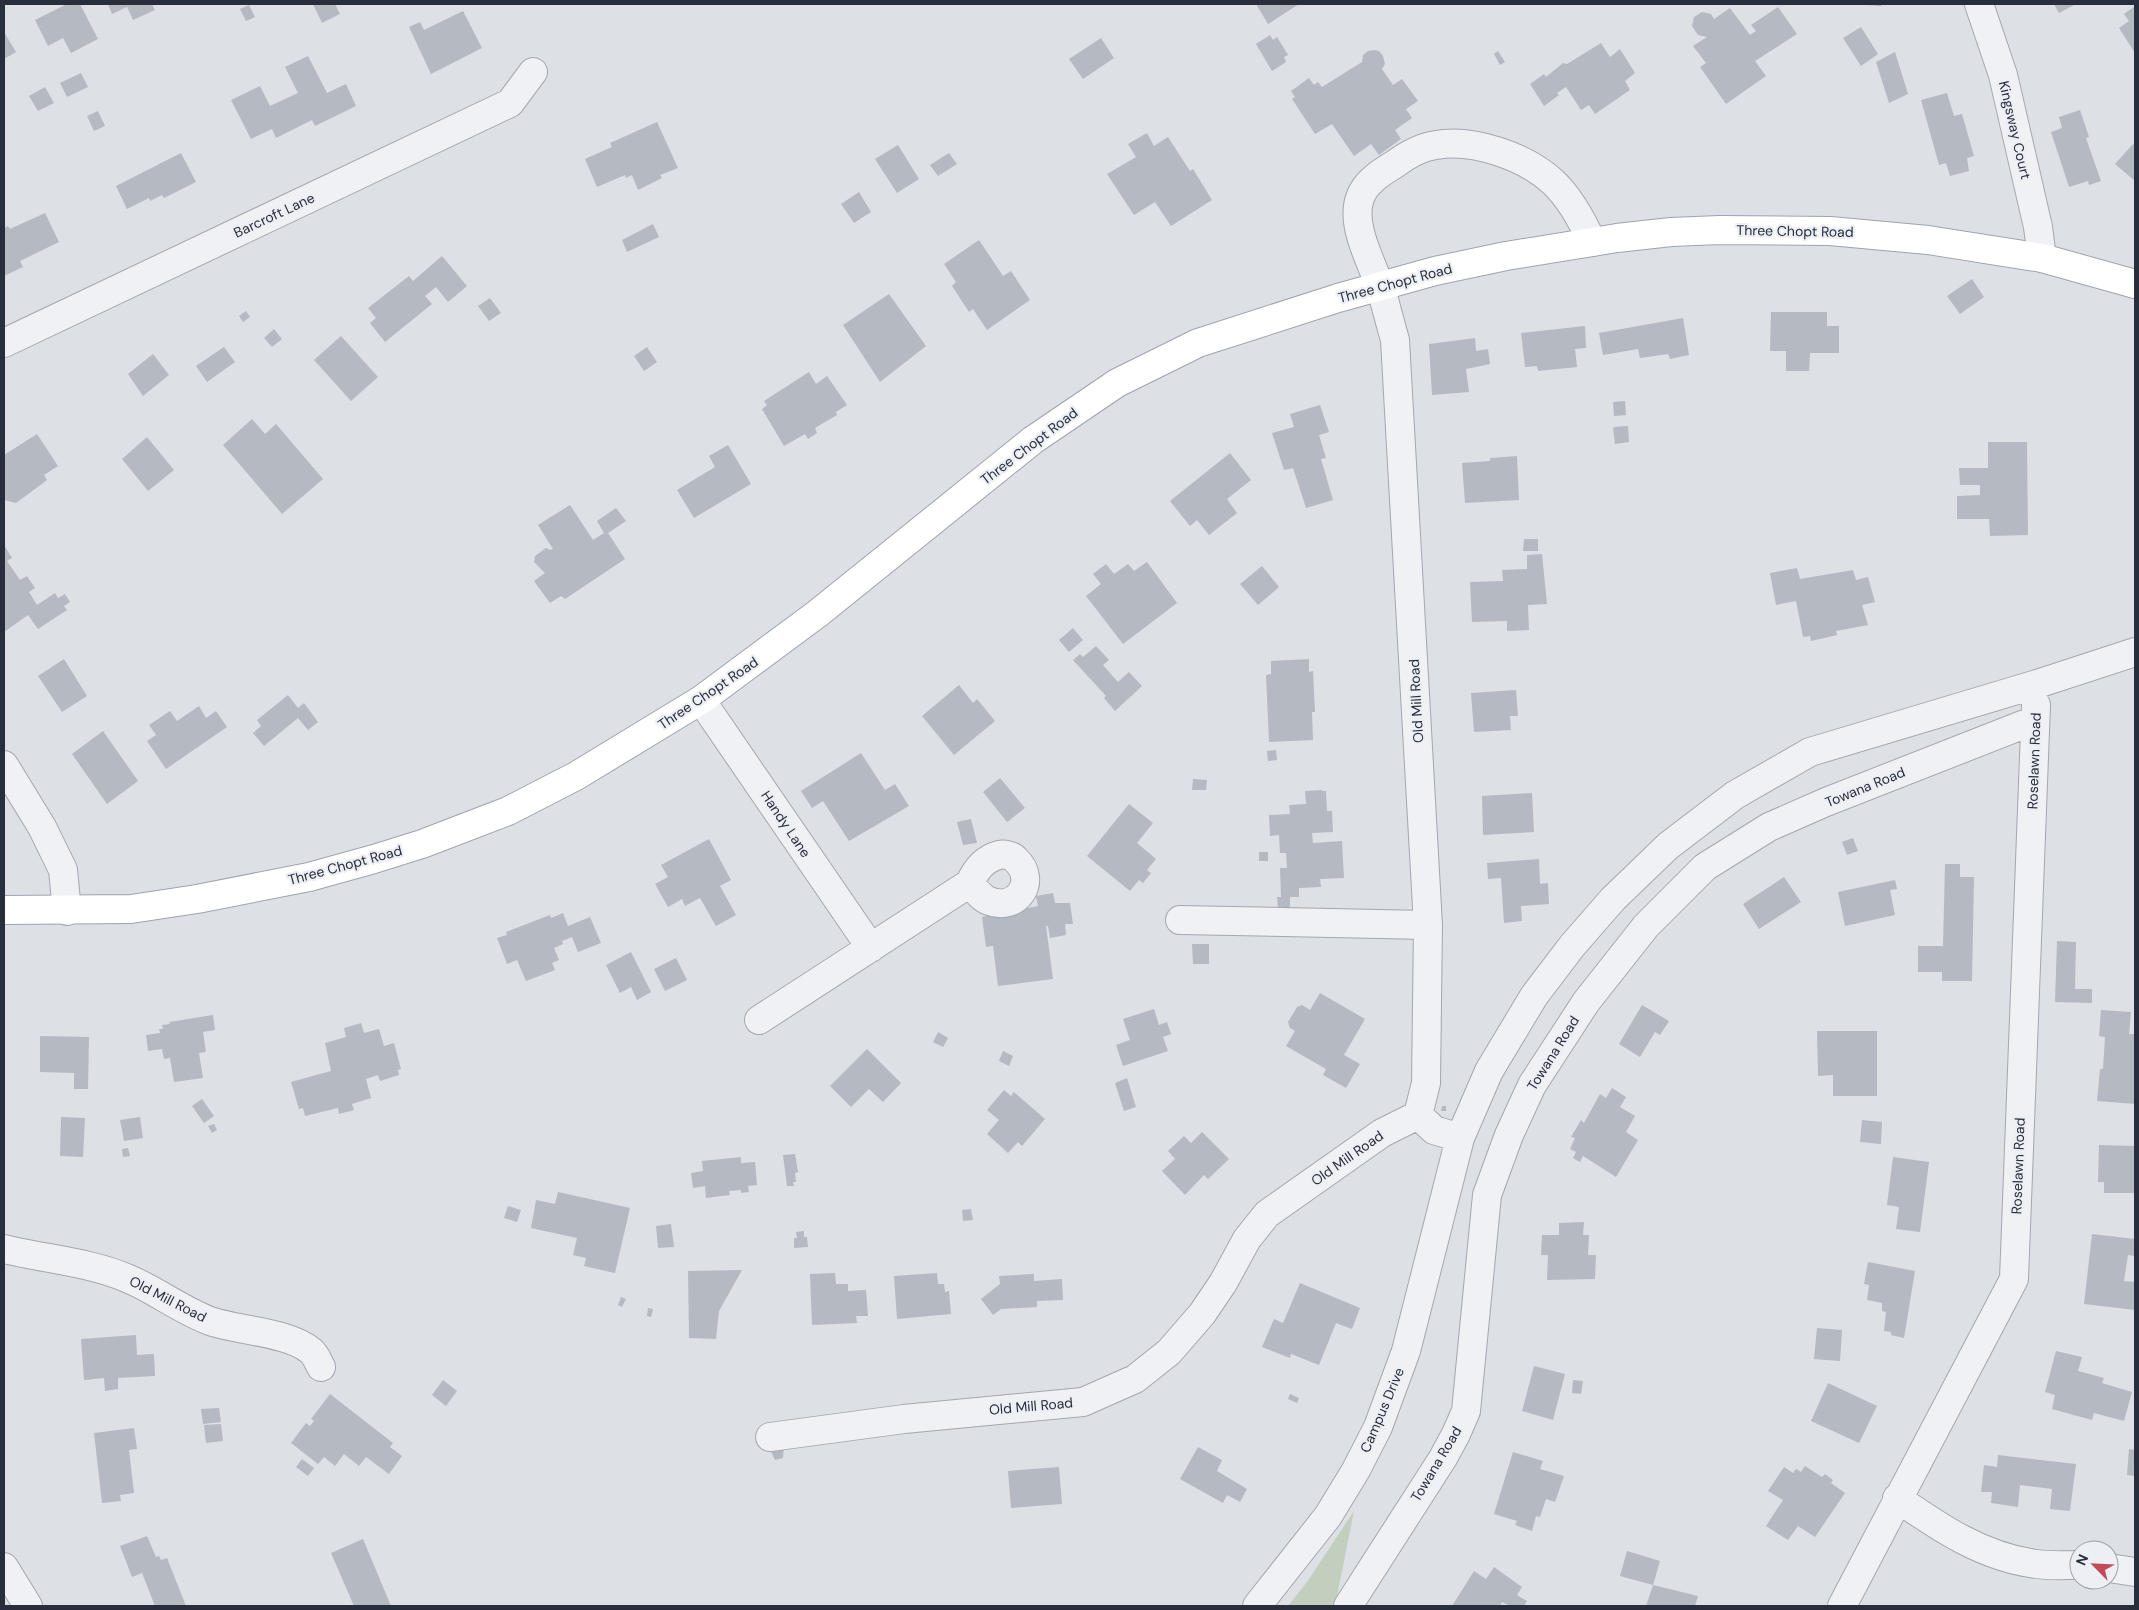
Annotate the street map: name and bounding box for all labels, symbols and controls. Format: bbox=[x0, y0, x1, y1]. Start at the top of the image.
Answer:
street label: Kingsway Court bbox=[1995, 79, 2035, 181]
street label: Barcroft Lane bbox=[231, 188, 317, 242]
street label: Three Chopt Road bbox=[1736, 221, 1854, 241]
street label: Three Chopt Road bbox=[1336, 259, 1454, 307]
street label: Three Chopt Road bbox=[977, 404, 1081, 488]
street label: Three Chopt Road bbox=[654, 653, 762, 733]
street label: Old Mill Road bbox=[1405, 659, 1427, 743]
street label: Roselawn Road bbox=[2023, 712, 2045, 810]
street label: Towana Road bbox=[1822, 763, 1908, 811]
street label: Handy Lane bbox=[757, 787, 815, 861]
street label: Three Chopt Road bbox=[286, 841, 404, 889]
street label: Towana Road bbox=[1523, 1012, 1583, 1094]
street label: Roselawn Road bbox=[2007, 1117, 2029, 1215]
street label: Old Mill Road bbox=[1307, 1126, 1387, 1190]
street label: Old Mill Road bbox=[126, 1272, 210, 1326]
street label: Campus Drive bbox=[1356, 1365, 1408, 1455]
street label: Old Mill Road bbox=[988, 1393, 1074, 1419]
street label: Towana Road bbox=[1406, 1423, 1466, 1505]
north arrow bbox=[2069, 1540, 2119, 1590]
text: N bbox=[2072, 1551, 2092, 1568]

